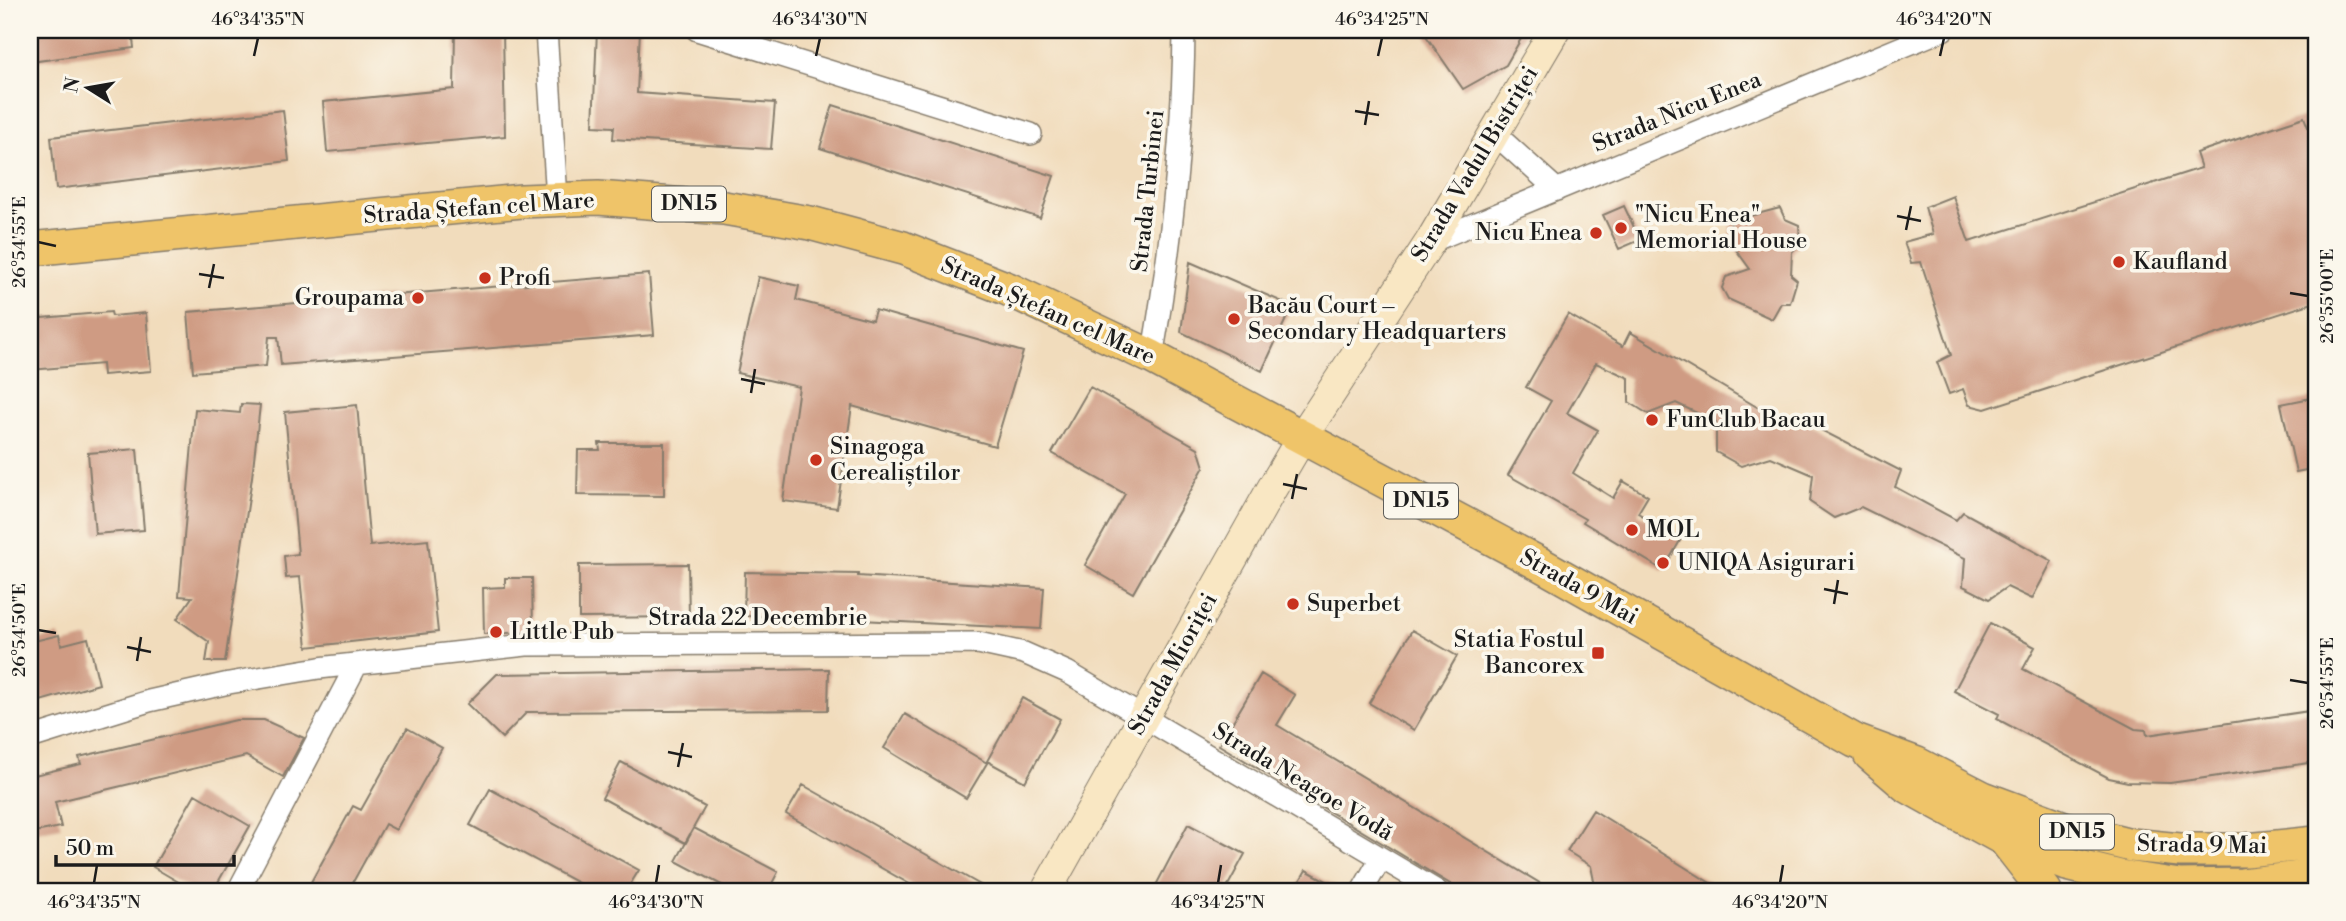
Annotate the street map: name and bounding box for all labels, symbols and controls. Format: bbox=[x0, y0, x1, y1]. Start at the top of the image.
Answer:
text: 46°34'35"N bbox=[211, 8, 305, 31]
text: 46°34'30"N bbox=[772, 8, 868, 31]
text: 46°34'25"N bbox=[1335, 8, 1429, 31]
text: 46°34'20"N bbox=[1896, 8, 1993, 31]
north arrow bbox=[52, 52, 122, 122]
street label: Strada Vadul Bistriței bbox=[1406, 61, 1544, 267]
street label: Strada Nicu Enea bbox=[1589, 65, 1766, 159]
text: N bbox=[59, 75, 86, 95]
street label: Strada Turbinei bbox=[1126, 108, 1170, 274]
street label: Strada Ștefan cel Mare bbox=[363, 186, 595, 230]
road number: DN15 bbox=[652, 186, 726, 222]
text: 26°54'55"E bbox=[8, 196, 31, 288]
place label: "Nicu Enea" Memorial House bbox=[1635, 201, 1807, 255]
place label: Nicu Enea bbox=[1475, 219, 1582, 247]
marker: "Nicu Enea" Memorial House bbox=[1613, 220, 1629, 236]
marker: Nicu Enea bbox=[1588, 225, 1604, 241]
place label: Kaufland bbox=[2133, 248, 2228, 276]
text: 26°55'00"E bbox=[2316, 249, 2339, 344]
street label: Strada Ștefan cel Mare bbox=[937, 251, 1159, 371]
marker: Kaufland bbox=[2111, 254, 2127, 270]
place label: Profi bbox=[499, 264, 551, 292]
marker: Profi bbox=[477, 270, 493, 286]
place label: Groupama bbox=[295, 284, 404, 312]
marker: Groupama bbox=[410, 290, 426, 306]
place label: Bacău Court – Secondary Headquarters bbox=[1247, 292, 1506, 346]
marker: Bacău Court – Secondary Headquarters bbox=[1226, 311, 1242, 327]
place label: FunClub Bacau bbox=[1666, 406, 1826, 434]
marker: FunClub Bacau bbox=[1644, 412, 1660, 428]
place label: Sinagoga Cerealiștilor bbox=[830, 433, 961, 487]
marker: Sinagoga Cerealiștilor bbox=[808, 452, 824, 468]
road number: DN15 bbox=[1384, 484, 1458, 518]
place label: MOL bbox=[1646, 516, 1700, 544]
marker: MOL bbox=[1624, 522, 1640, 538]
street label: Strada 9 Mai bbox=[1515, 543, 1643, 631]
place label: UNIQA Asigurari bbox=[1677, 549, 1855, 577]
marker: UNIQA Asigurari bbox=[1655, 555, 1671, 571]
text: 26°54'50"E bbox=[8, 583, 31, 677]
street label: Strada Mioriței bbox=[1122, 588, 1224, 740]
place label: Superbet bbox=[1307, 590, 1401, 618]
marker: Superbet bbox=[1285, 596, 1301, 612]
street label: Strada 22 Decembrie bbox=[649, 604, 867, 632]
place label: Little Pub bbox=[510, 618, 614, 646]
marker: Little Pub bbox=[488, 624, 504, 640]
place label: Statia Fostul Bancorex bbox=[1454, 626, 1584, 680]
text: 26°54'55"E bbox=[2316, 637, 2339, 729]
marker: Statia Fostul Bancorex bbox=[1590, 645, 1606, 661]
street label: Strada Neagoe Vodă bbox=[1208, 717, 1399, 847]
road number: DN15 bbox=[2040, 814, 2114, 850]
scale bar bbox=[56, 823, 234, 867]
street label: Strada 9 Mai bbox=[2137, 830, 2267, 860]
text: 50 m bbox=[66, 836, 114, 862]
text: 46°34'35"N bbox=[47, 891, 141, 914]
text: 46°34'30"N bbox=[608, 891, 704, 914]
text: 46°34'25"N bbox=[1171, 891, 1265, 914]
text: 46°34'20"N bbox=[1732, 891, 1829, 914]

